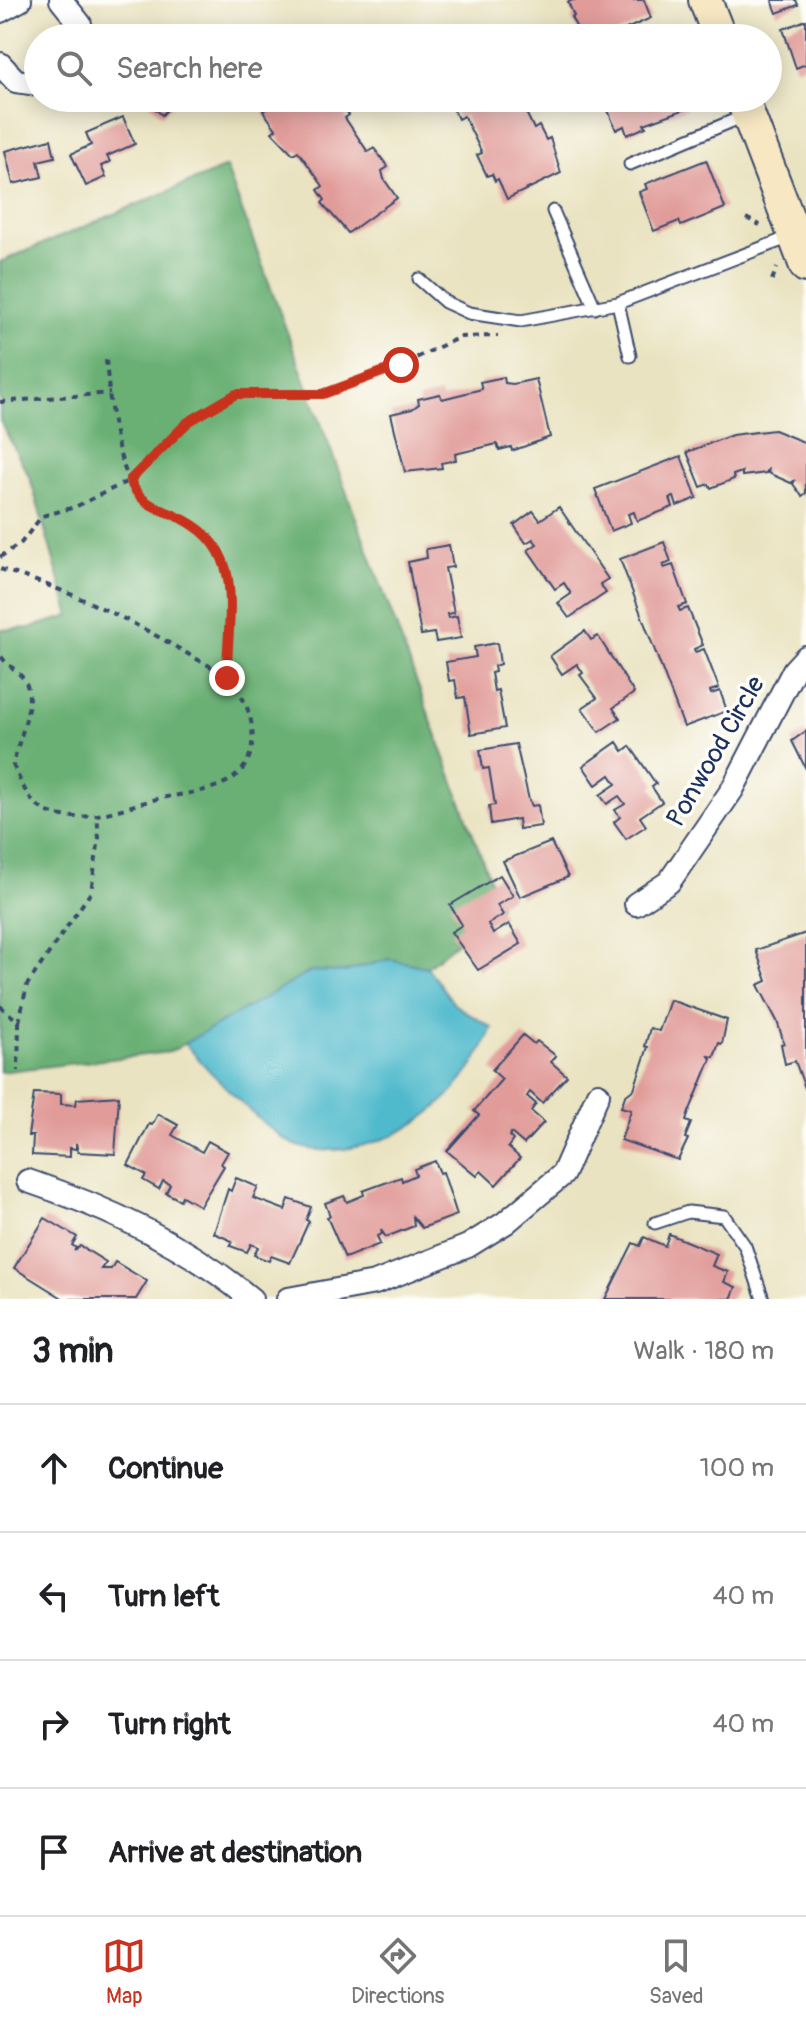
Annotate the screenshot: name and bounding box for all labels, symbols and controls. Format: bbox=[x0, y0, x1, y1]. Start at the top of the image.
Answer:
search box bbox=[24, 24, 782, 112]
icon: search bbox=[52, 46, 96, 90]
text: Search here bbox=[116, 50, 263, 87]
route start bbox=[383, 347, 419, 383]
route end bbox=[209, 660, 245, 696]
street label: Ponwood Circle bbox=[660, 670, 772, 833]
text: 3 min bbox=[32, 1330, 114, 1373]
text: Walk · 180 m bbox=[633, 1335, 774, 1367]
icon: ahead bbox=[32, 1446, 76, 1490]
text: Continue bbox=[108, 1450, 223, 1487]
text: 100 m bbox=[700, 1452, 774, 1484]
icon: left bbox=[32, 1574, 76, 1618]
text: Turn left bbox=[108, 1578, 219, 1615]
text: 40 m bbox=[712, 1580, 774, 1612]
icon: right bbox=[32, 1702, 76, 1746]
text: Turn right bbox=[108, 1706, 231, 1743]
text: 40 m bbox=[712, 1708, 774, 1740]
icon: arrive bbox=[32, 1830, 76, 1874]
text: Arrive at destination bbox=[108, 1834, 362, 1871]
tab: Map bbox=[102, 1934, 146, 2010]
tab: Directions bbox=[351, 1934, 444, 2010]
tab: Saved bbox=[649, 1934, 704, 2010]

